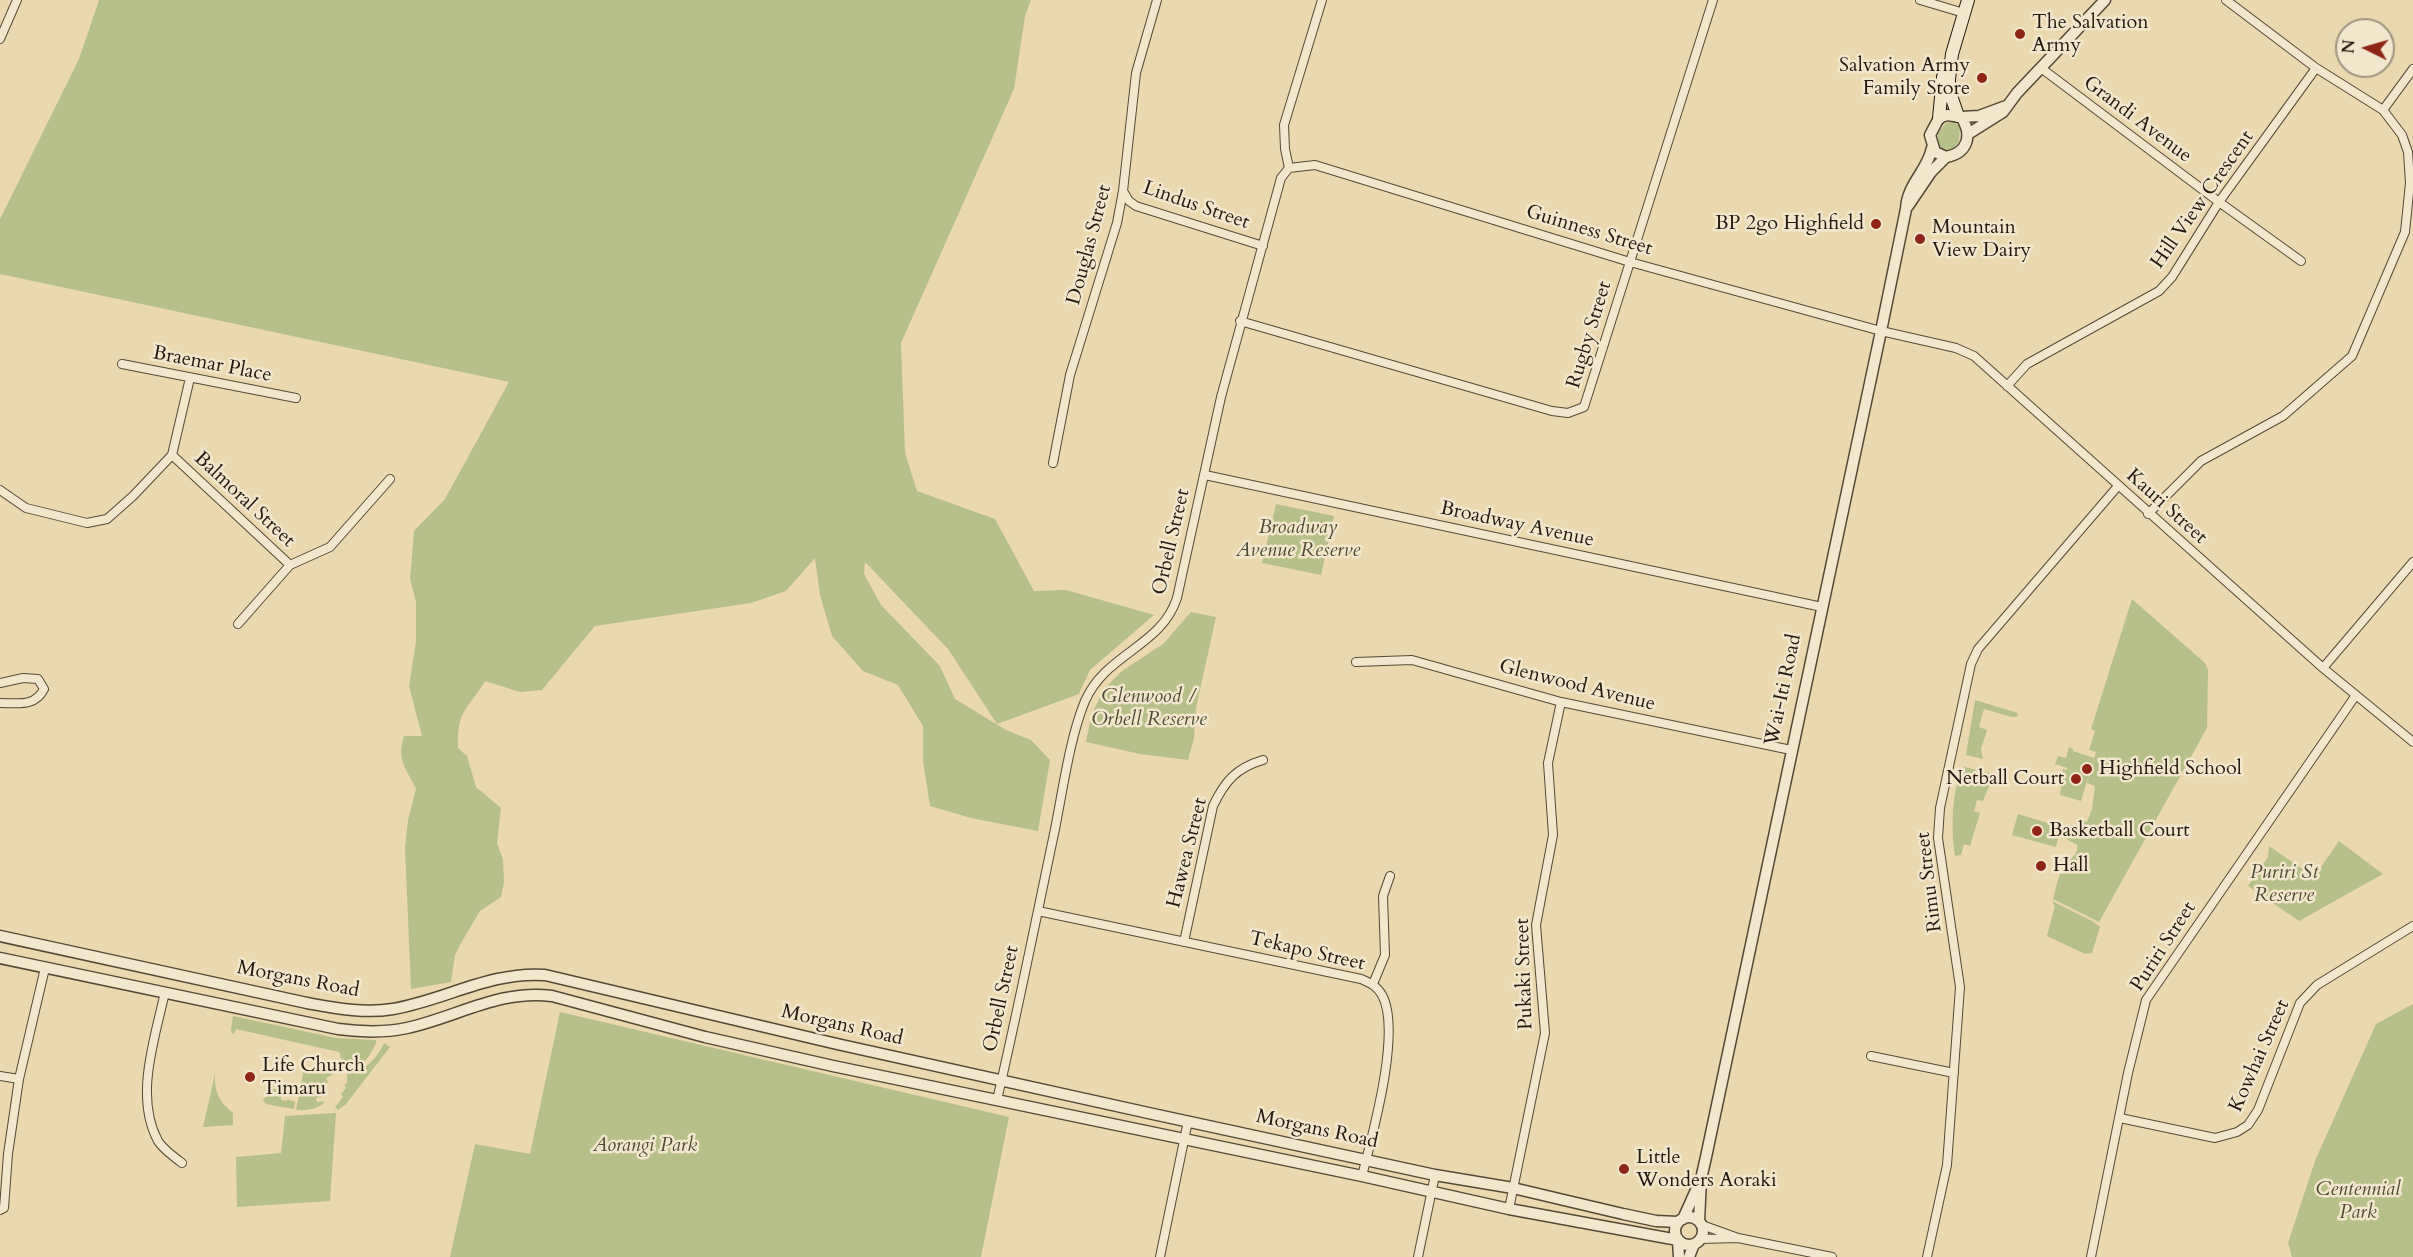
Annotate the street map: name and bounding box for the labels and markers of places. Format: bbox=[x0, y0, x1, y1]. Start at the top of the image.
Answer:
place label: The Salvation Army bbox=[2032, 11, 2149, 58]
marker: The Salvation Army bbox=[2013, 27, 2027, 41]
place label: Salvation Army Family Store bbox=[1839, 54, 1970, 101]
marker: Salvation Army Family Store bbox=[1975, 71, 1989, 85]
place label: BP 2go Highfield bbox=[1715, 212, 1864, 236]
place label: Mountain View Dairy bbox=[1932, 216, 2031, 263]
marker: BP 2go Highfield bbox=[1869, 217, 1883, 231]
marker: Mountain View Dairy bbox=[1913, 232, 1927, 246]
place label: Highfield School bbox=[2099, 757, 2242, 781]
marker: Highfield School bbox=[2080, 762, 2094, 776]
place label: Netball Court bbox=[1946, 767, 2064, 791]
marker: Netball Court bbox=[2069, 772, 2083, 786]
place label: Basketball Court bbox=[2049, 819, 2190, 843]
marker: Basketball Court bbox=[2030, 824, 2044, 838]
place label: Hall bbox=[2053, 854, 2089, 878]
marker: Hall bbox=[2034, 859, 2048, 873]
place label: Life Church Timaru bbox=[262, 1054, 365, 1101]
marker: Life Church Timaru bbox=[243, 1070, 257, 1084]
place label: Little Wonders Aoraki bbox=[1636, 1146, 1777, 1193]
marker: Little Wonders Aoraki bbox=[1617, 1162, 1631, 1176]

